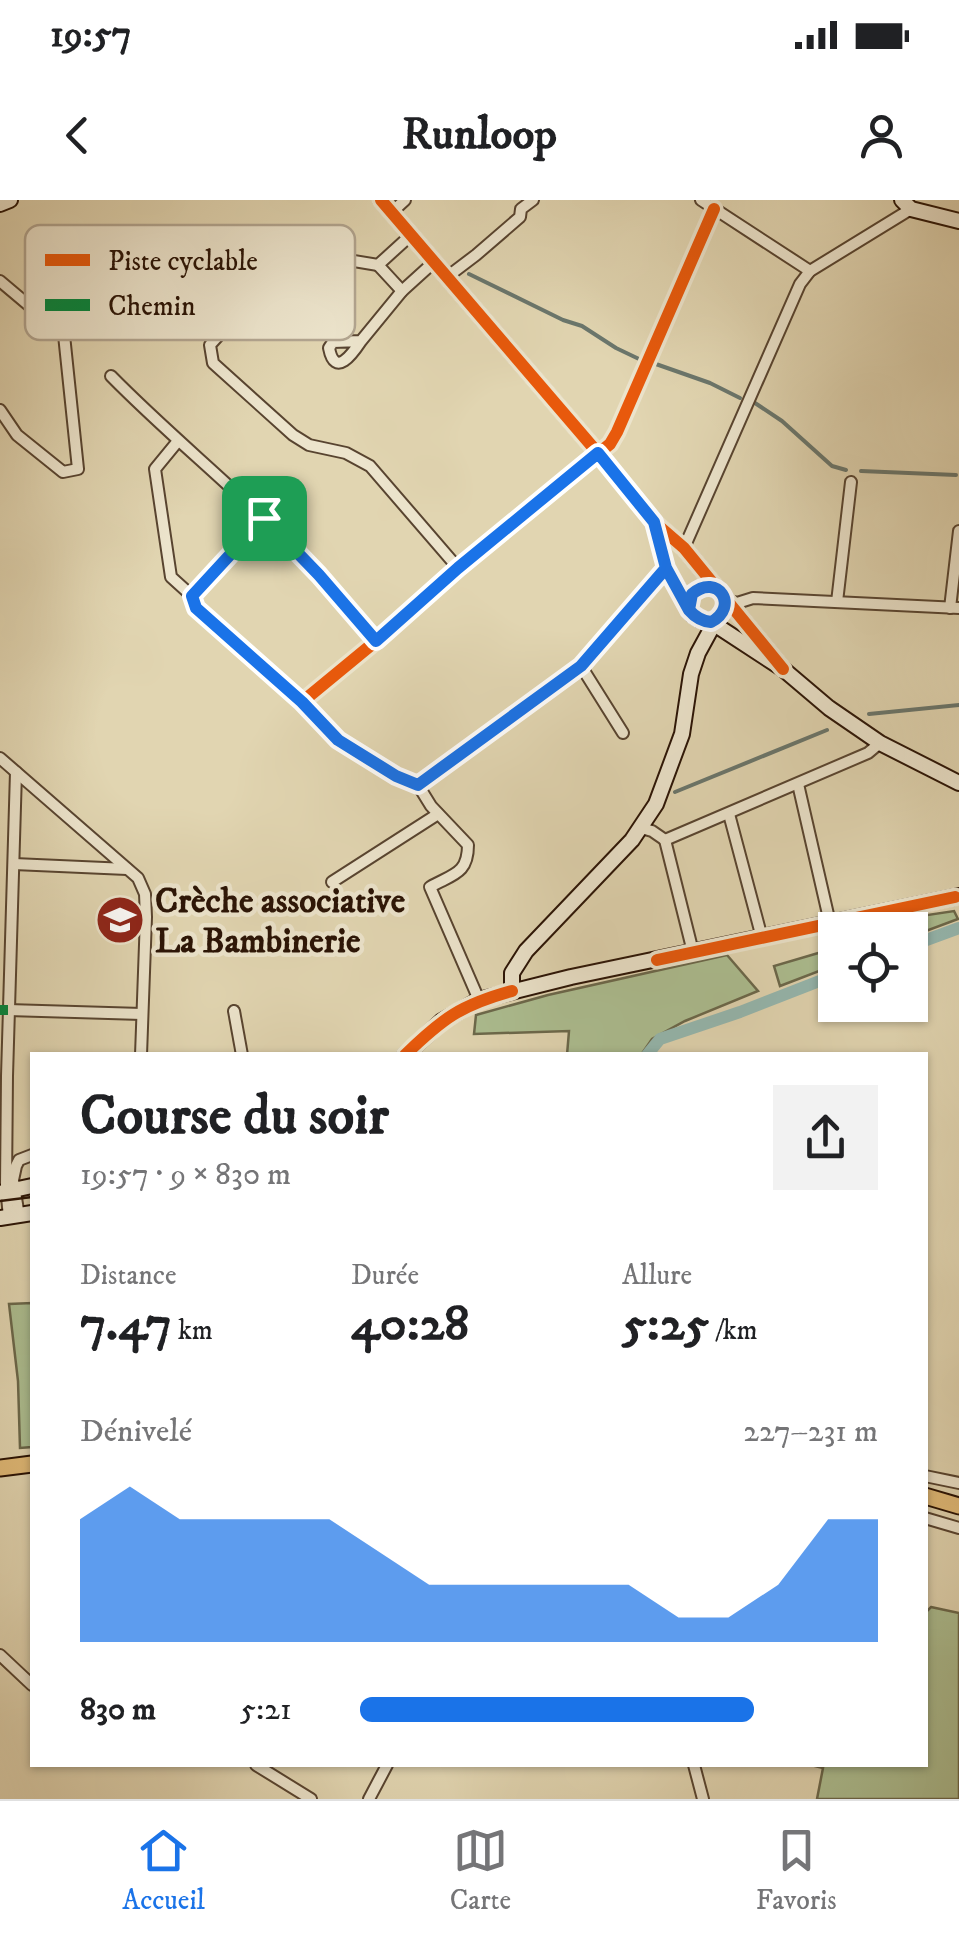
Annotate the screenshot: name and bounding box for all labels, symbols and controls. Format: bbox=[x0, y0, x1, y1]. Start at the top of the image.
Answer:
text: 19:57 bbox=[50, 11, 132, 59]
text: Runloop bbox=[402, 107, 557, 163]
icon: back bbox=[50, 108, 105, 163]
icon: person bbox=[854, 108, 909, 163]
legend bbox=[25, 225, 355, 340]
text: Piste cyclable bbox=[108, 244, 258, 279]
text: Chemin bbox=[108, 289, 196, 324]
pin bbox=[222, 476, 307, 561]
icon: arrive bbox=[237, 491, 292, 546]
place label: Crèche associative La Bambinerie bbox=[155, 880, 406, 964]
school or university icon: Crèche associative La Bambinerie bbox=[94, 894, 146, 946]
map controls bbox=[818, 912, 928, 1022]
button: locate bbox=[818, 912, 928, 1022]
text: Course du soir bbox=[80, 1083, 389, 1152]
button: share bbox=[773, 1085, 878, 1190]
text: 19:57 · 9 × 830 m bbox=[80, 1155, 291, 1195]
text: Distance bbox=[80, 1258, 176, 1293]
text: Durée bbox=[351, 1258, 419, 1293]
text: Allure bbox=[622, 1258, 692, 1293]
text: 7.47 bbox=[80, 1293, 172, 1356]
text: 40:28 bbox=[351, 1293, 469, 1356]
text: 5:25 bbox=[622, 1293, 709, 1356]
text: km bbox=[172, 1313, 213, 1348]
text: /km bbox=[709, 1313, 758, 1348]
text: Dénivelé bbox=[80, 1412, 192, 1452]
text: 227–231 m bbox=[743, 1412, 878, 1452]
text: 830 m bbox=[80, 1690, 156, 1730]
text: 5:21 bbox=[240, 1690, 292, 1730]
tab: Accueil bbox=[122, 1823, 205, 1918]
tab: Carte bbox=[450, 1823, 511, 1918]
tab: Favoris bbox=[756, 1823, 837, 1918]

